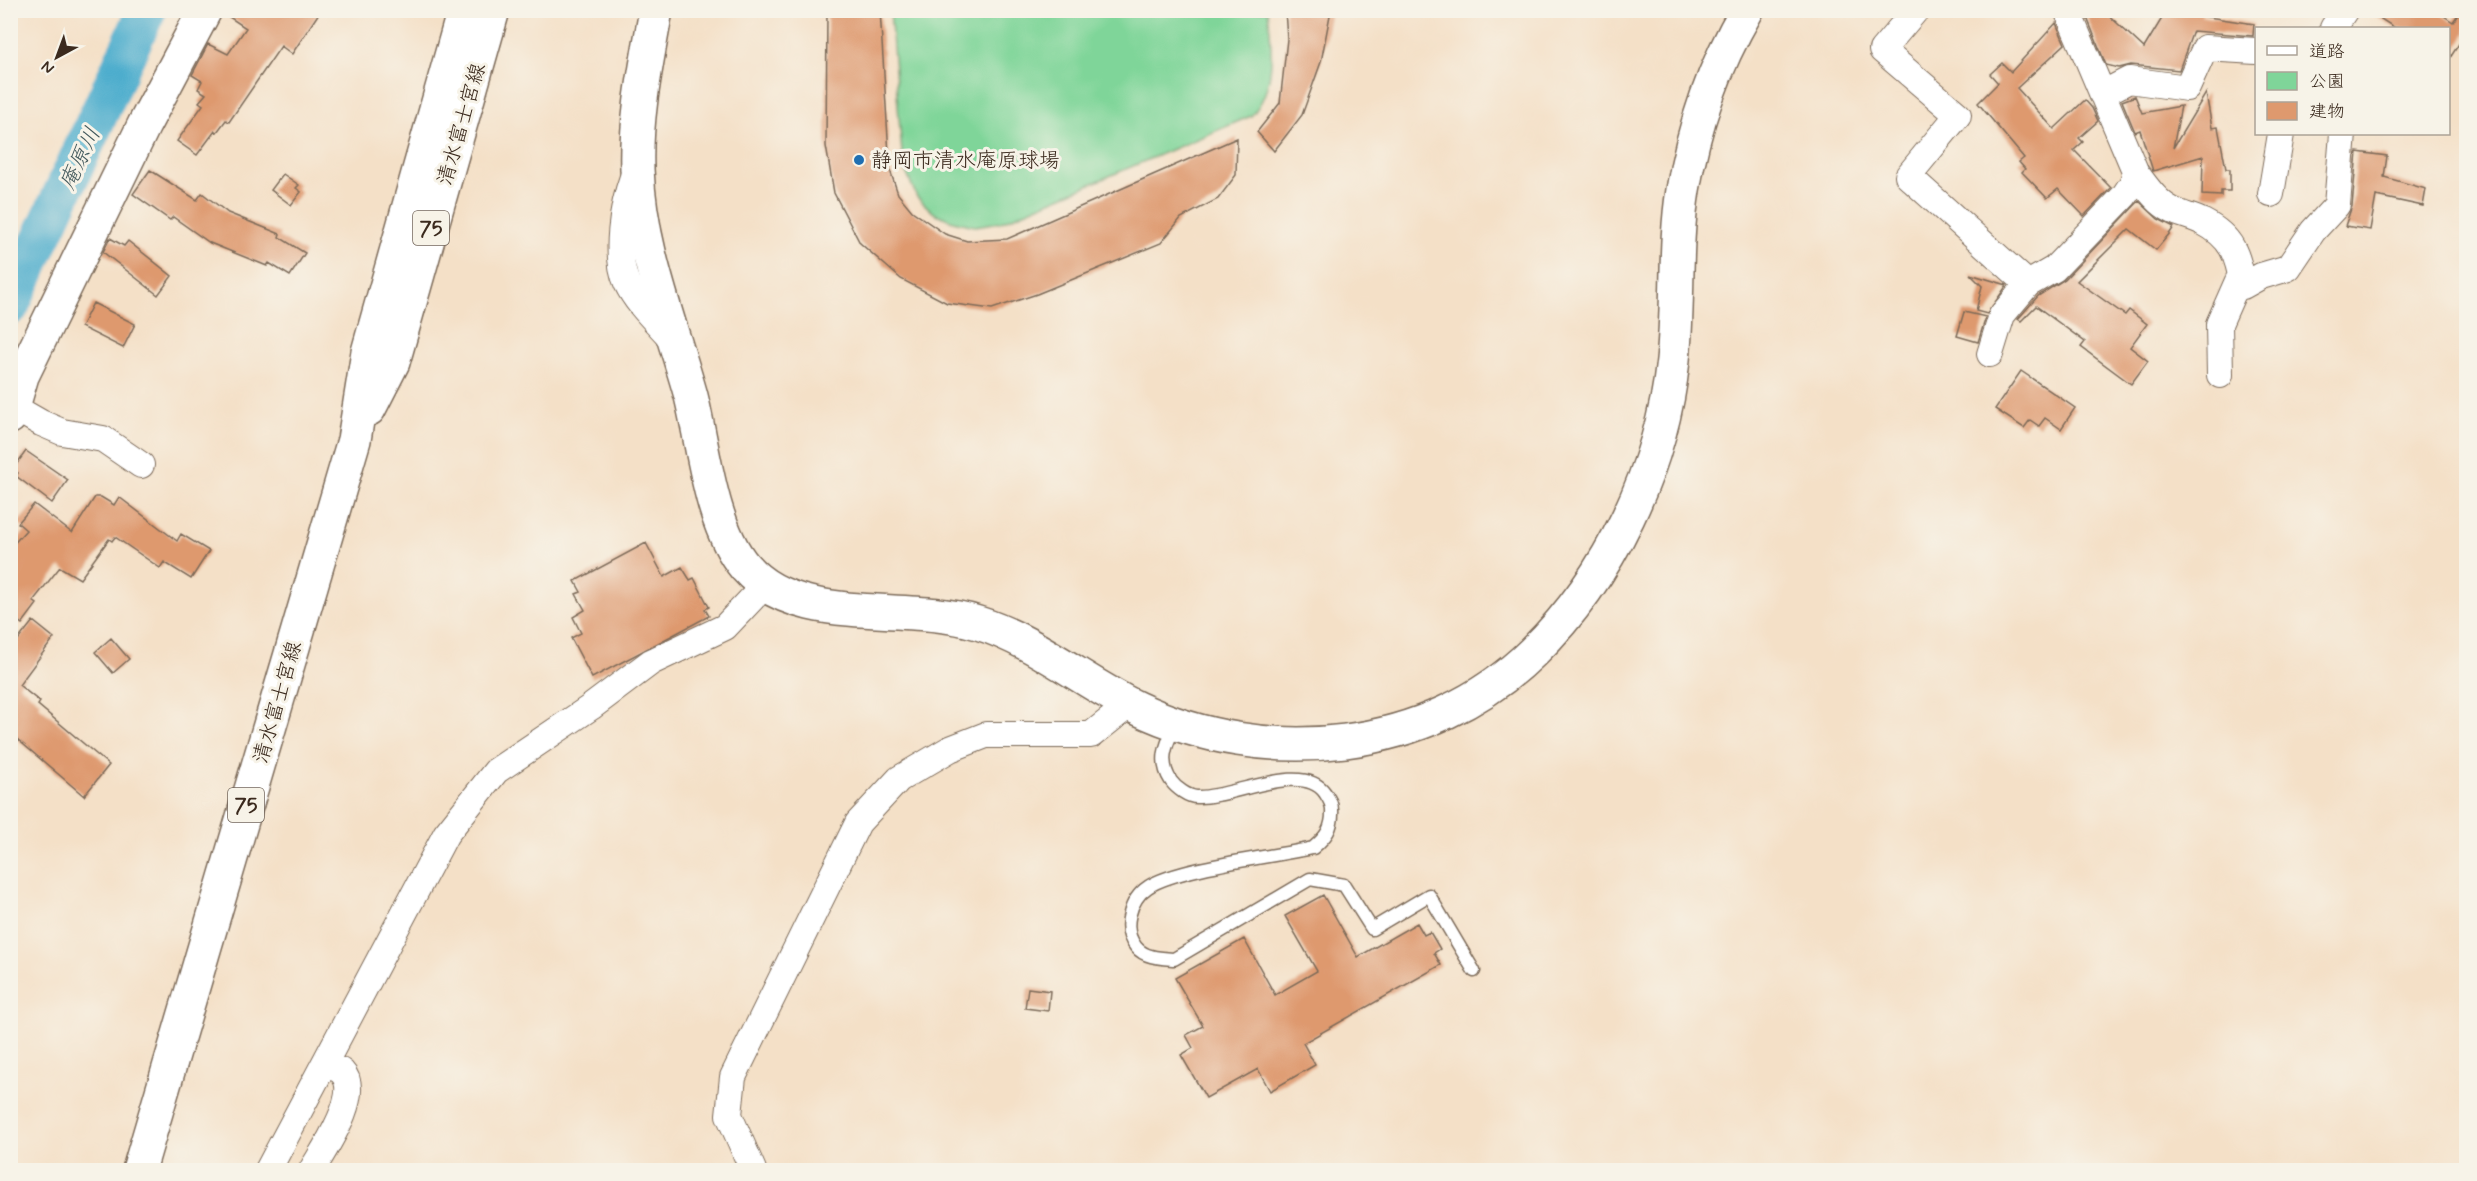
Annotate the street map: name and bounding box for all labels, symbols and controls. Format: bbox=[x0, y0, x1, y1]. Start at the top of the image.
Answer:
north arrow bbox=[27, 27, 87, 87]
legend bbox=[2255, 27, 2450, 135]
text: 道路 bbox=[2309, 40, 2345, 64]
text: N bbox=[37, 56, 59, 79]
street label: 清水富士宮線 bbox=[431, 60, 493, 189]
text: 公園 bbox=[2309, 70, 2345, 94]
text: 建物 bbox=[2309, 100, 2345, 124]
water label: 庵原川 bbox=[54, 123, 107, 195]
place label: 静岡市清水庵原球場 bbox=[871, 147, 1060, 175]
marker: 静岡市清水庵原球場 bbox=[852, 153, 866, 167]
road number: 75 bbox=[413, 211, 449, 245]
street label: 清水富士宮線 bbox=[247, 638, 309, 767]
road number: 75 bbox=[228, 788, 264, 822]

